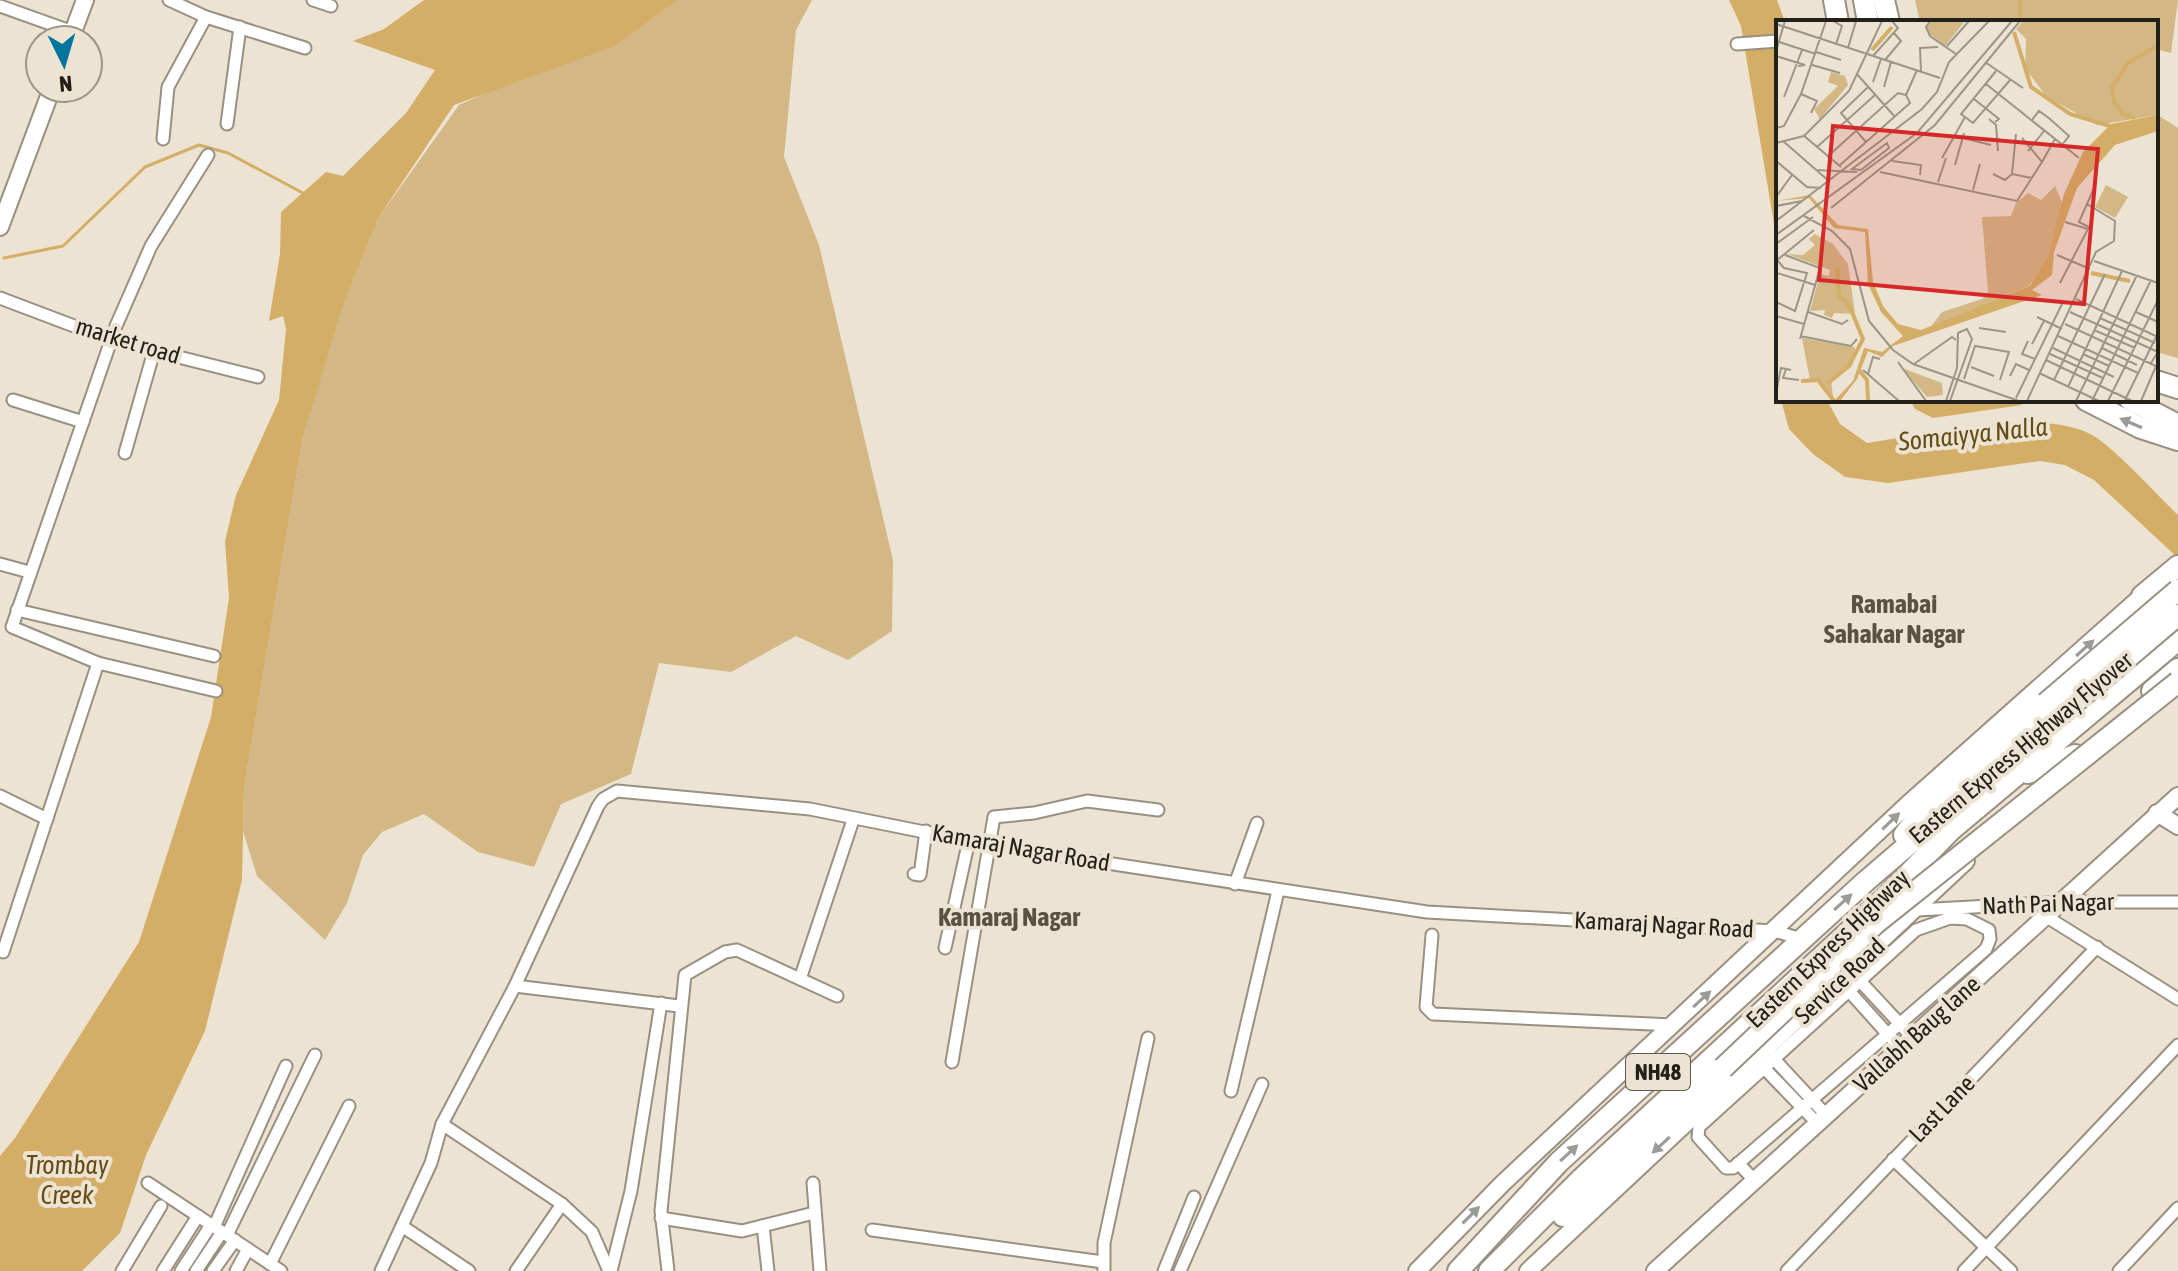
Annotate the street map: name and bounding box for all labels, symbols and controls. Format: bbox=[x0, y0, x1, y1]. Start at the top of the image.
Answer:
inset map bbox=[1776, 20, 2158, 402]
north arrow bbox=[24, 24, 104, 104]
text: N bbox=[58, 70, 73, 97]
street label: market road bbox=[73, 312, 184, 369]
water label: Somaiyya Nalla bbox=[1896, 411, 2049, 457]
one-way arrow bbox=[2119, 416, 2142, 429]
district label: Ramabai Sahakar Nagar bbox=[1824, 589, 1965, 649]
one-way arrow bbox=[2075, 639, 2094, 657]
street label: Eastern Express Highway Flyover bbox=[1904, 646, 2138, 849]
one-way arrow bbox=[1881, 812, 1900, 830]
street label: Kamaraj Nagar Road bbox=[930, 819, 1112, 876]
street label: Eastern Express Highway bbox=[1741, 864, 1915, 1033]
street label: Nath Pai Nagar bbox=[1982, 888, 2115, 919]
one-way arrow bbox=[1834, 893, 1853, 911]
district label: Kamaraj Nagar bbox=[938, 902, 1081, 932]
street label: Kamaraj Nagar Road bbox=[1573, 906, 1755, 943]
street label: Service Road bbox=[1789, 932, 1890, 1029]
street label: Vallabh Baug lane bbox=[1848, 970, 1985, 1097]
one-way arrow bbox=[1692, 990, 1711, 1008]
road number: NH48 bbox=[1626, 1054, 1690, 1090]
street label: Last Lane bbox=[1903, 1070, 1980, 1148]
one-way arrow bbox=[1652, 1135, 1671, 1153]
one-way arrow bbox=[1559, 1144, 1578, 1162]
water label: Trombay Creek bbox=[26, 1150, 109, 1210]
one-way arrow bbox=[1461, 1206, 1480, 1225]

